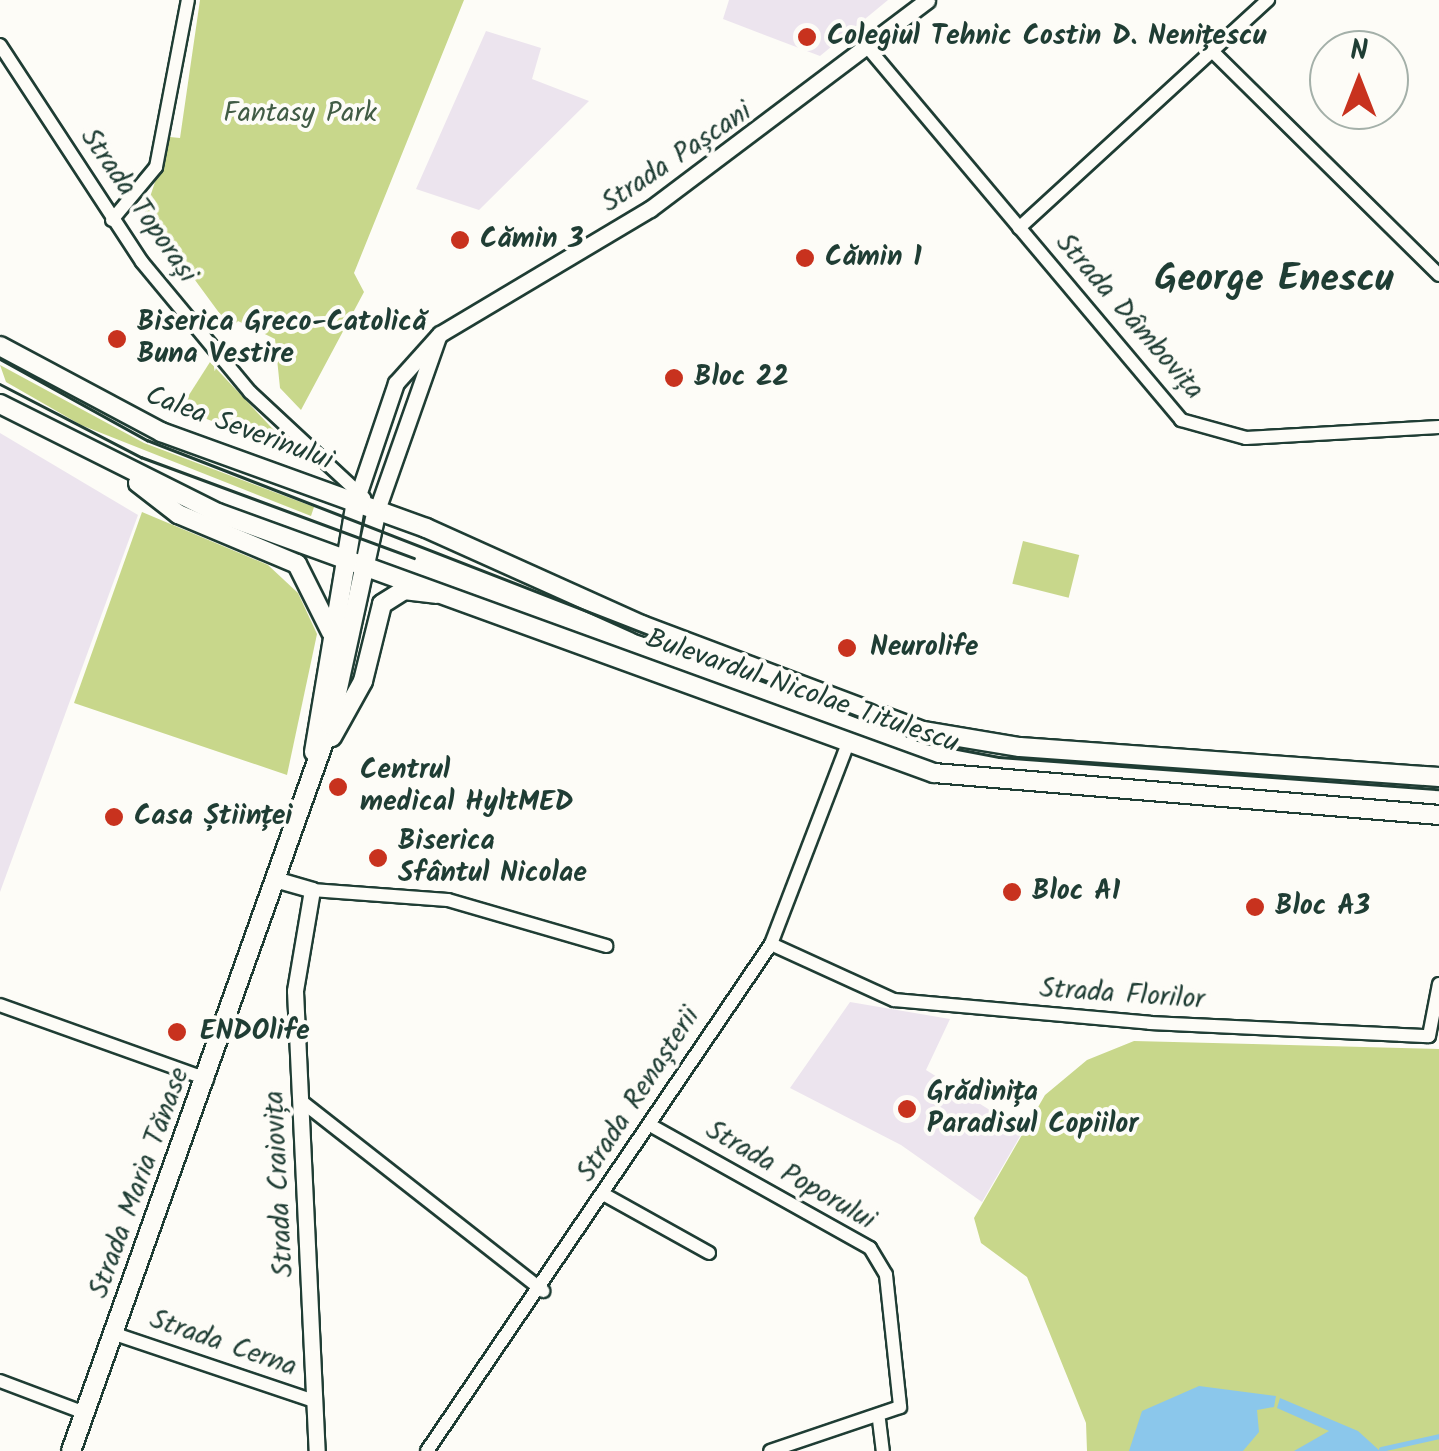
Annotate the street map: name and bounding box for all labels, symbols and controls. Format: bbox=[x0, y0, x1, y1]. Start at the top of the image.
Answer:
place label: Colegiul Tehnic Costin D. Nenițescu bbox=[827, 20, 1266, 54]
marker: Colegiul Tehnic Costin D. Nenițescu bbox=[796, 26, 818, 48]
text: N bbox=[1350, 29, 1368, 74]
north arrow bbox=[1309, 30, 1409, 130]
street label: Strada Pașcani bbox=[596, 95, 758, 221]
park label: Fantasy Park bbox=[223, 97, 377, 131]
street label: Strada Toporași bbox=[72, 122, 204, 290]
place label: Cămin 3 bbox=[480, 223, 584, 257]
street label: Strada Dâmbovița bbox=[1048, 227, 1210, 407]
marker: Cămin 3 bbox=[449, 229, 471, 251]
place label: Cămin 1 bbox=[825, 241, 922, 275]
marker: Cămin 1 bbox=[794, 247, 816, 269]
district label: George Enescu bbox=[1154, 258, 1394, 304]
place label: Biserica Greco-Catolică Buna Vestire bbox=[137, 306, 426, 372]
marker: Biserica Greco-Catolică Buna Vestire bbox=[106, 328, 128, 350]
place label: Bloc 22 bbox=[694, 361, 789, 395]
marker: Bloc 22 bbox=[663, 367, 685, 389]
street label: Calea Severinului bbox=[141, 380, 337, 478]
street label: Bulevardul Nicolae Titulescu bbox=[641, 623, 963, 761]
place label: Neurolife bbox=[870, 631, 978, 665]
marker: Neurolife bbox=[834, 635, 860, 661]
place label: Centrul medical HyltMED bbox=[360, 754, 573, 820]
marker: Centrul medical HyltMED bbox=[325, 774, 351, 800]
place label: Casa Științei bbox=[134, 800, 293, 834]
marker: Casa Științei bbox=[103, 806, 125, 828]
place label: Biserica Sfântul Nicolae bbox=[398, 825, 587, 891]
marker: Biserica Sfântul Nicolae bbox=[367, 847, 389, 869]
place label: Bloc A1 bbox=[1032, 875, 1120, 909]
marker: Bloc A1 bbox=[1001, 881, 1023, 903]
place label: Bloc A3 bbox=[1275, 890, 1370, 924]
marker: Bloc A3 bbox=[1244, 896, 1266, 918]
street label: Strada Florilor bbox=[1038, 972, 1206, 1018]
street label: Strada Renașterii bbox=[570, 1001, 708, 1189]
place label: ENDOlife bbox=[200, 1015, 310, 1049]
marker: ENDOlife bbox=[164, 1019, 190, 1045]
street label: Strada Maria Tănase bbox=[83, 1063, 197, 1303]
place label: Grădinița Paradisul Copiilor bbox=[927, 1076, 1138, 1142]
street label: Strada Craiovița bbox=[258, 1090, 302, 1278]
marker: Grădinița Paradisul Copiilor bbox=[896, 1098, 918, 1120]
street label: Strada Poporului bbox=[699, 1114, 881, 1238]
street label: Strada Cerna bbox=[145, 1303, 301, 1385]

